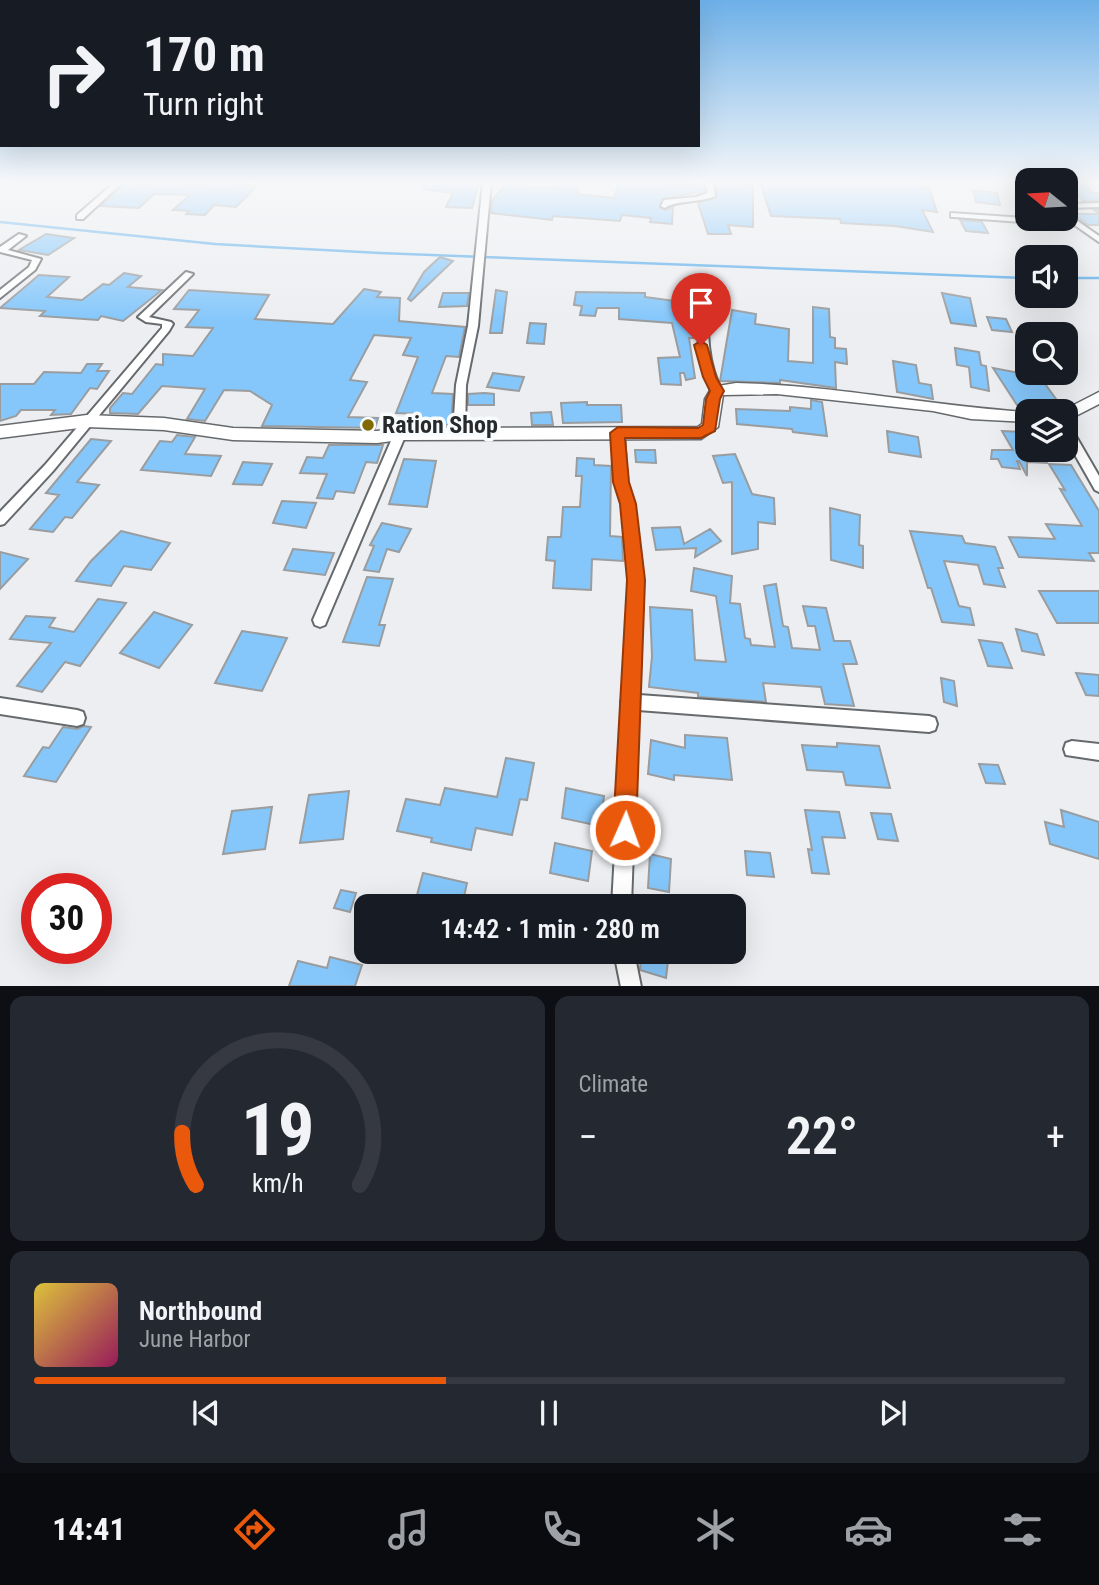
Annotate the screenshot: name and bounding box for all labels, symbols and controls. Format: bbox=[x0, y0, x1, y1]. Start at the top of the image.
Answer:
text: 170 m bbox=[143, 26, 265, 83]
icon: right bbox=[28, 28, 119, 119]
text: Turn right bbox=[143, 85, 264, 123]
north arrow bbox=[1015, 168, 1078, 231]
map controls bbox=[1015, 168, 1078, 462]
button: sound bbox=[1015, 245, 1078, 308]
pin bbox=[671, 273, 731, 345]
icon: arrive bbox=[682, 284, 720, 322]
button: search bbox=[1015, 322, 1078, 385]
button: layers bbox=[1015, 399, 1078, 462]
place label: Ration Shop bbox=[382, 411, 498, 439]
marker: Ration Shop bbox=[360, 417, 376, 433]
position arrow bbox=[588, 793, 662, 867]
speed limit sign: 30 bbox=[21, 873, 112, 964]
text: 14:42 · 1 min · 280 m bbox=[440, 914, 660, 944]
text: Climate bbox=[579, 1071, 648, 1098]
text: 19 bbox=[240, 1087, 314, 1173]
text: 22° bbox=[786, 1106, 858, 1167]
text: − bbox=[579, 1115, 598, 1159]
text: + bbox=[1046, 1115, 1065, 1159]
text: km/h bbox=[252, 1168, 303, 1197]
text: Northbound bbox=[139, 1296, 262, 1326]
text: June Harbor bbox=[139, 1326, 251, 1353]
icon: previous bbox=[187, 1394, 225, 1432]
icon: pause bbox=[530, 1394, 568, 1432]
icon: next bbox=[874, 1394, 912, 1432]
icon: directions bbox=[230, 1505, 279, 1554]
icon: music bbox=[384, 1505, 433, 1554]
icon: phone bbox=[537, 1505, 586, 1554]
icon: climate bbox=[691, 1505, 740, 1554]
icon: car bbox=[844, 1505, 893, 1554]
icon: filters bbox=[998, 1505, 1047, 1554]
text: 14:41 bbox=[52, 1510, 126, 1548]

